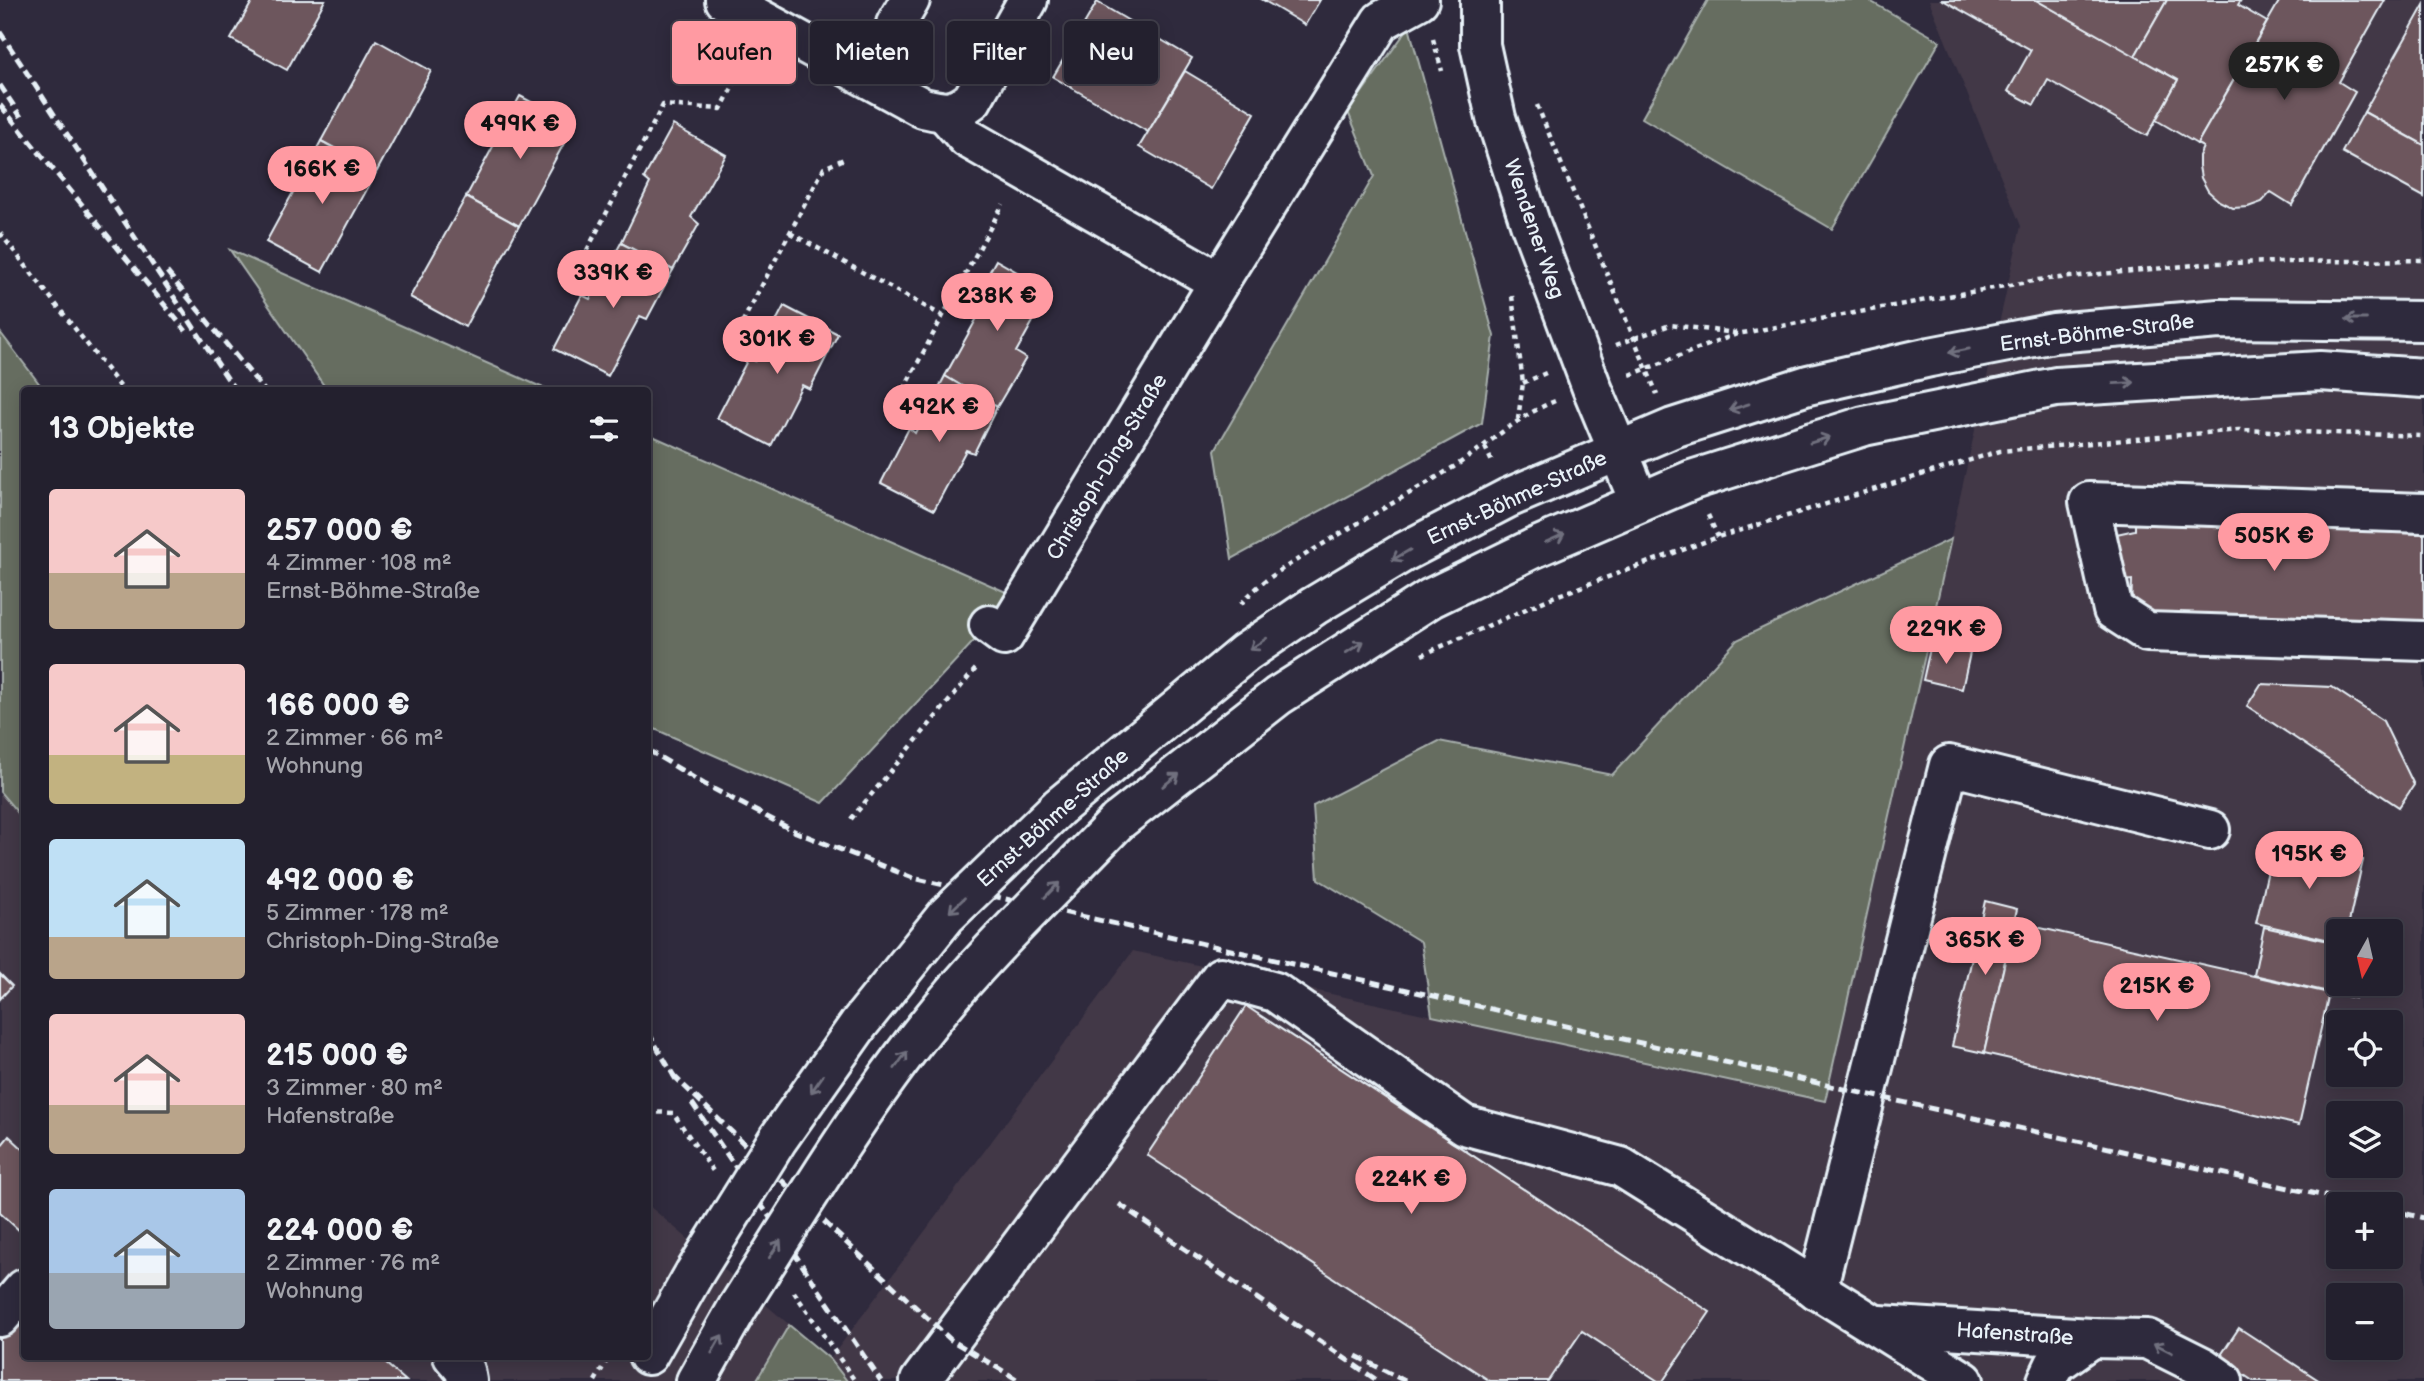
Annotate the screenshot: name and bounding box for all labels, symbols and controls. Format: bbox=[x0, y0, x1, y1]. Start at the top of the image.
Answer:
chip: Kaufen bbox=[672, 21, 796, 84]
chip: Mieten bbox=[810, 21, 933, 84]
chip: Filter bbox=[947, 21, 1050, 84]
chip: Neu bbox=[1064, 21, 1158, 84]
pin: 257K € bbox=[2227, 42, 2341, 102]
text: 257K € bbox=[2245, 51, 2323, 79]
pin: 499K € bbox=[463, 102, 577, 161]
text: 499K € bbox=[480, 110, 560, 138]
pin: 166K € bbox=[265, 146, 379, 206]
text: 166K € bbox=[284, 155, 360, 183]
street label: Wendener Weg bbox=[1498, 156, 1570, 302]
pin: 339K € bbox=[556, 250, 670, 310]
text: 339K € bbox=[573, 259, 653, 287]
pin: 238K € bbox=[940, 274, 1054, 333]
text: 238K € bbox=[957, 282, 1037, 310]
street label: Ernst-Böhme-Straße bbox=[1998, 309, 2196, 357]
one-way arrow bbox=[2345, 312, 2368, 326]
pin: 301K € bbox=[720, 316, 834, 376]
text: 301K € bbox=[739, 325, 815, 353]
one-way arrow bbox=[1948, 345, 1971, 358]
street label: Christoph-Ding-Straße bbox=[1041, 369, 1173, 565]
one-way arrow bbox=[2112, 376, 2134, 389]
pin: 492K € bbox=[882, 384, 996, 444]
text: 492K € bbox=[899, 393, 979, 421]
one-way arrow bbox=[1728, 401, 1750, 414]
icon: filters bbox=[585, 410, 623, 448]
text: 13 Objekte bbox=[49, 411, 195, 447]
one-way arrow bbox=[1809, 433, 1831, 446]
street label: Ernst-Böhme-Straße bbox=[1423, 445, 1611, 551]
text: 257 000 € bbox=[266, 513, 413, 549]
pin: 505K € bbox=[2217, 514, 2331, 573]
icon: home bbox=[105, 517, 189, 601]
text: 505K € bbox=[2234, 522, 2314, 550]
one-way arrow bbox=[1544, 531, 1565, 544]
one-way arrow bbox=[1391, 548, 1411, 562]
text: 4 Zimmer · 108 m² bbox=[266, 549, 452, 577]
text: Ernst-Böhme-Straße bbox=[266, 577, 480, 605]
pin: 229K € bbox=[1889, 606, 2003, 666]
text: 229K € bbox=[1906, 615, 1986, 643]
one-way arrow bbox=[1249, 637, 1268, 651]
one-way arrow bbox=[1345, 639, 1365, 653]
text: 166 000 € bbox=[266, 688, 410, 724]
icon: home bbox=[105, 692, 189, 776]
text: 2 Zimmer · 66 m² bbox=[266, 724, 444, 752]
street label: Ernst-Böhme-Straße bbox=[972, 743, 1134, 893]
text: Wohnung bbox=[266, 752, 363, 780]
one-way arrow bbox=[1161, 772, 1180, 787]
pin: 195K € bbox=[2252, 832, 2366, 891]
text: 195K € bbox=[2271, 840, 2347, 868]
text: 492 000 € bbox=[266, 863, 414, 899]
icon: home bbox=[105, 867, 189, 951]
one-way arrow bbox=[1043, 882, 1060, 899]
one-way arrow bbox=[949, 897, 966, 914]
text: 5 Zimmer · 178 m² bbox=[266, 899, 449, 927]
pin: 365K € bbox=[1928, 918, 2042, 977]
north arrow bbox=[2326, 919, 2403, 996]
map controls bbox=[2326, 919, 2403, 1360]
text: 365K € bbox=[1945, 926, 2025, 954]
text: Christoph-Ding-Straße bbox=[266, 927, 499, 955]
pin: 215K € bbox=[2100, 964, 2214, 1023]
text: 215K € bbox=[2119, 972, 2195, 1000]
button: locate bbox=[2326, 1010, 2403, 1087]
text: 215 000 € bbox=[266, 1038, 408, 1074]
icon: home bbox=[105, 1042, 189, 1126]
one-way arrow bbox=[894, 1051, 909, 1070]
text: 3 Zimmer · 80 m² bbox=[266, 1074, 443, 1102]
one-way arrow bbox=[810, 1074, 824, 1093]
button: layers bbox=[2326, 1101, 2403, 1178]
text: Hafenstraße bbox=[266, 1102, 394, 1130]
pin: 224K € bbox=[1354, 1156, 1468, 1216]
text: 224K € bbox=[1371, 1165, 1451, 1193]
button: + bbox=[2326, 1192, 2403, 1269]
text: 224 000 € bbox=[266, 1213, 413, 1249]
icon: home bbox=[105, 1217, 189, 1301]
one-way arrow bbox=[768, 1240, 782, 1260]
text: 2 Zimmer · 76 m² bbox=[266, 1249, 440, 1277]
text: Wohnung bbox=[266, 1277, 363, 1305]
button: − bbox=[2326, 1283, 2403, 1360]
street label: Hafenstraße bbox=[1956, 1317, 2074, 1351]
one-way arrow bbox=[711, 1334, 724, 1355]
one-way arrow bbox=[2153, 1340, 2174, 1354]

